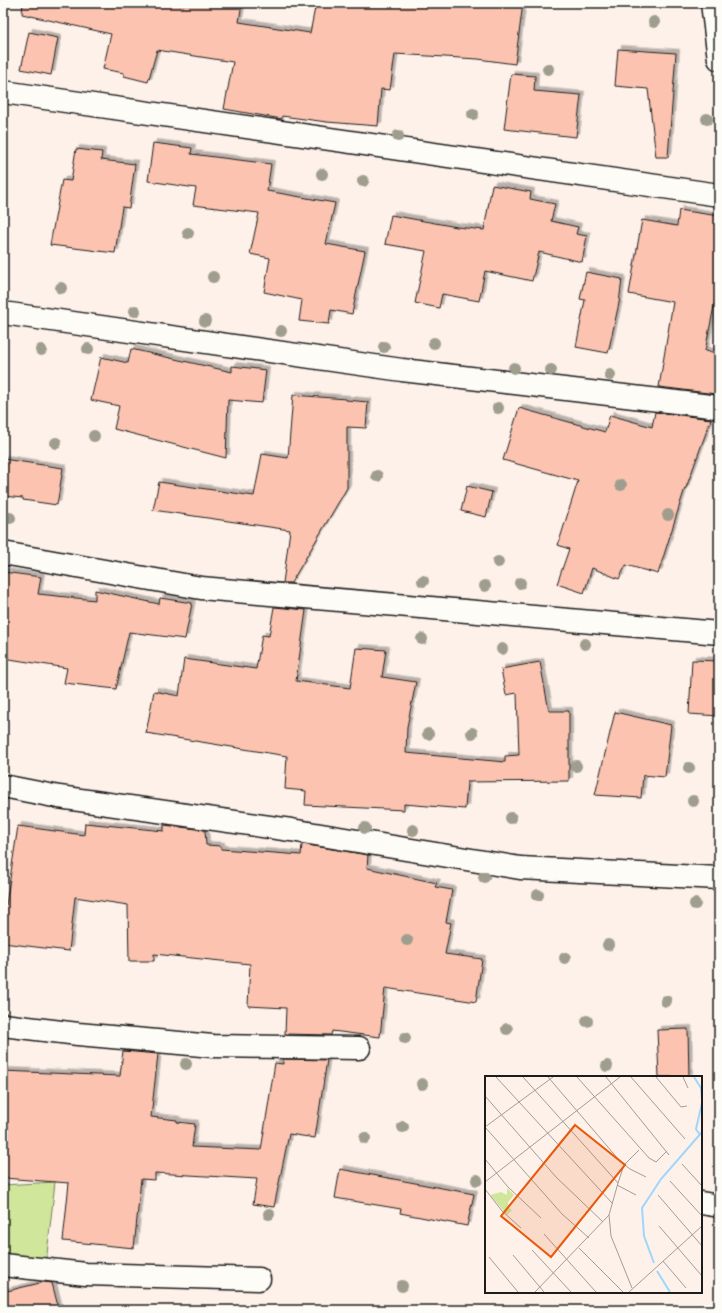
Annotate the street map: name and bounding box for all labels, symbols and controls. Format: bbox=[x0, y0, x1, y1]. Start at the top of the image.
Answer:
inset map bbox=[485, 1076, 702, 1293]

